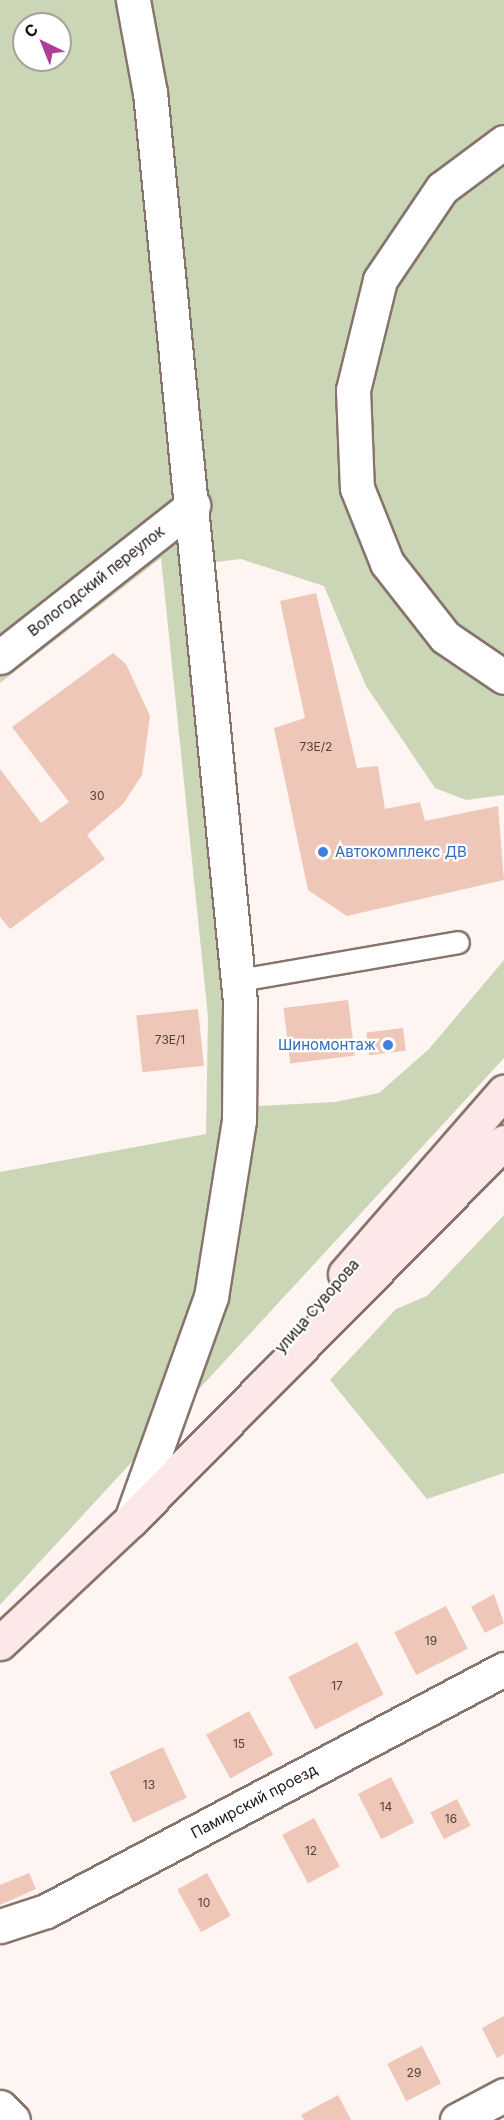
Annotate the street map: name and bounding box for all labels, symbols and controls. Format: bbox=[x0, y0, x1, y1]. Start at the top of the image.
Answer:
north arrow bbox=[12, 12, 72, 72]
text: С bbox=[20, 19, 42, 42]
street label: Вологодский переулок bbox=[24, 522, 168, 640]
house number: 73Е/2 bbox=[300, 740, 332, 754]
house number: 30 bbox=[90, 789, 104, 803]
place label: Автокомплекс ДВ bbox=[335, 843, 467, 861]
marker: Автокомплекс ДВ bbox=[316, 845, 330, 859]
house number: 73Е/1 bbox=[155, 1033, 185, 1047]
place label: Шиномонтаж bbox=[278, 1036, 376, 1054]
marker: Шиномонтаж bbox=[381, 1038, 395, 1052]
street label: улица Суворова bbox=[271, 1255, 363, 1357]
house number: 19 bbox=[425, 1634, 437, 1648]
house number: 17 bbox=[331, 1679, 343, 1693]
house number: 15 bbox=[233, 1737, 245, 1751]
street label: Памирский проезд bbox=[188, 1760, 320, 1842]
house number: 13 bbox=[143, 1778, 155, 1792]
house number: 14 bbox=[380, 1800, 392, 1814]
house number: 16 bbox=[445, 1812, 457, 1826]
house number: 12 bbox=[305, 1844, 317, 1858]
house number: 10 bbox=[198, 1896, 210, 1910]
house number: 29 bbox=[407, 2066, 421, 2080]

